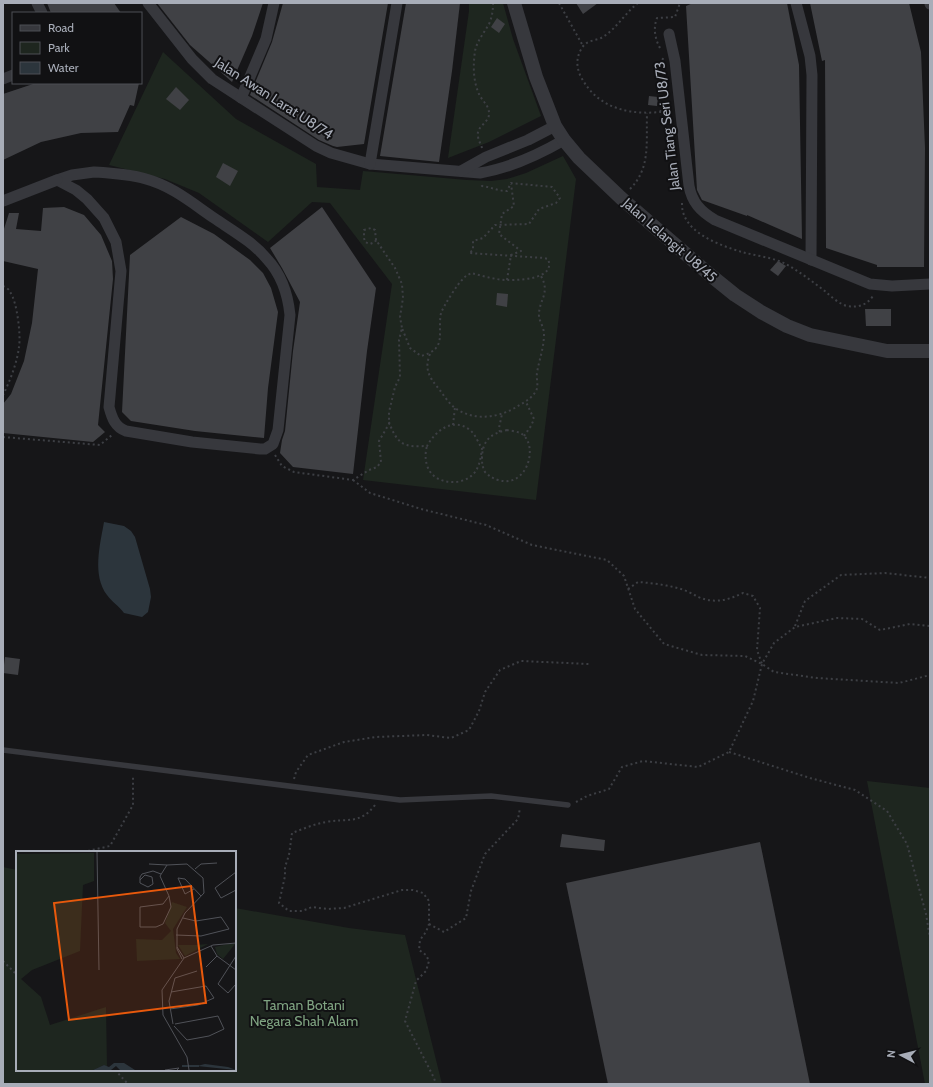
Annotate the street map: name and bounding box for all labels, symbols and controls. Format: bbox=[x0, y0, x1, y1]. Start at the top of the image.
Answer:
legend bbox=[12, 12, 142, 84]
text: Road bbox=[48, 20, 74, 35]
text: Park bbox=[48, 40, 70, 55]
street label: Jalan Awan Larat U8/74 bbox=[211, 52, 337, 143]
text: Water bbox=[48, 60, 79, 75]
street label: Jalan Tiang Seri U8/73 bbox=[650, 61, 684, 192]
street label: Jalan Lelangit U8/45 bbox=[618, 193, 721, 286]
inset map bbox=[16, 851, 236, 1071]
park label: Taman Botani Negara Shah Alam bbox=[250, 996, 358, 1030]
north arrow bbox=[881, 1035, 921, 1075]
text: N bbox=[884, 1049, 898, 1058]

